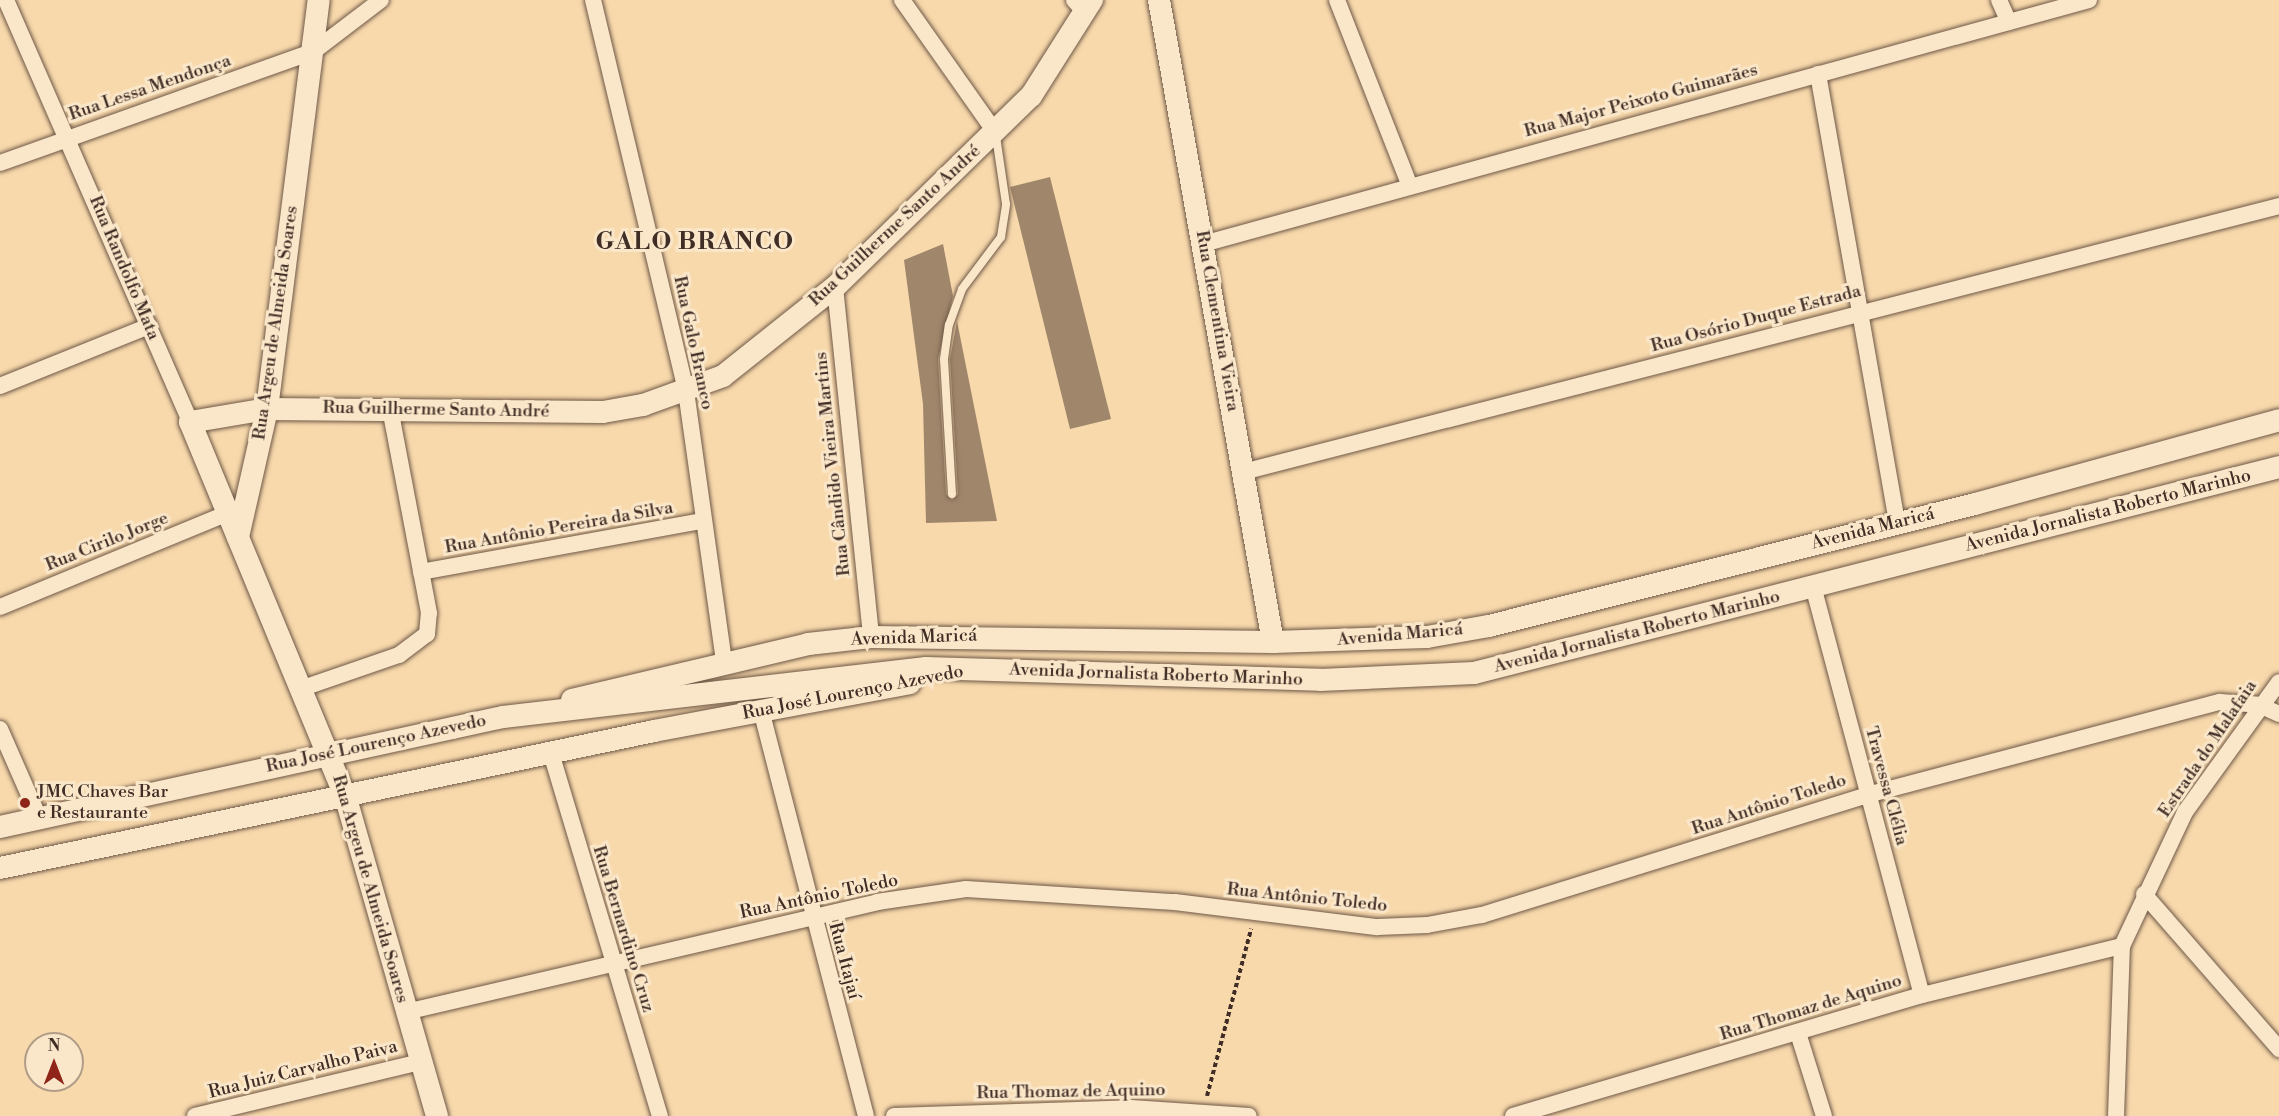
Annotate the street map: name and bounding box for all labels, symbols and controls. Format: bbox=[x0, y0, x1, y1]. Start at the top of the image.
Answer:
street label: Rua Lessa Mendonça bbox=[66, 50, 234, 126]
street label: Rua Major Peixoto Guimarães bbox=[1522, 59, 1760, 143]
street label: Rua Guilherme Santo André bbox=[805, 141, 985, 311]
street label: Rua Randolfo Mata bbox=[84, 193, 164, 343]
street label: Rua Argeu de Almeida Soares bbox=[249, 204, 303, 442]
district label: GALO BRANCO bbox=[595, 229, 795, 257]
street label: Rua Clementina Vieira bbox=[1190, 229, 1244, 413]
street label: Rua Galo Branco bbox=[668, 274, 718, 412]
street label: Rua Osório Duque Estrada bbox=[1648, 280, 1864, 358]
street label: Rua Cândido Vieira Martins bbox=[810, 351, 856, 577]
street label: Rua Guilherme Santo André bbox=[322, 397, 550, 423]
street label: Avenida Jornalista Roberto Marinho bbox=[1963, 465, 2253, 557]
street label: Rua Antônio Pereira da Silva bbox=[443, 497, 675, 559]
street label: Avenida Maricá bbox=[1809, 503, 1937, 555]
street label: Rua Cirilo Jorge bbox=[42, 508, 172, 576]
street label: Avenida Jornalista Roberto Marinho bbox=[1492, 586, 1782, 678]
street label: Avenida Maricá bbox=[1336, 619, 1464, 651]
street label: Avenida Maricá bbox=[851, 625, 977, 651]
street label: Avenida Jornalista Roberto Marinho bbox=[1009, 659, 1303, 691]
street label: Rua José Lourenço Azevedo bbox=[741, 661, 965, 725]
street label: Estrada do Malafaia bbox=[2154, 676, 2262, 822]
street label: Rua José Lourenço Azevedo bbox=[264, 710, 488, 778]
street label: Travessa Clélia bbox=[1860, 724, 1912, 848]
street label: Rua Antônio Toledo bbox=[1689, 770, 1849, 840]
street label: Rua Argeu de Almeida Soares bbox=[327, 772, 413, 1006]
place label: JMC Chaves Bar e Restaurante bbox=[37, 782, 168, 824]
marker: JMC Chaves Bar e Restaurante bbox=[18, 796, 32, 810]
street label: Rua Bernardino Cruz bbox=[587, 843, 659, 1015]
street label: Rua Antônio Toledo bbox=[738, 870, 900, 924]
street label: Rua Antônio Toledo bbox=[1226, 879, 1388, 917]
street label: Rua Itajaí bbox=[823, 920, 865, 1002]
street label: Rua Thomaz de Aquino bbox=[1717, 970, 1905, 1046]
north arrow bbox=[24, 1032, 84, 1092]
text: N bbox=[48, 1036, 60, 1056]
street label: Rua Juiz Carvalho Paiva bbox=[206, 1036, 400, 1104]
street label: Rua Thomaz de Aquino bbox=[976, 1080, 1166, 1104]

